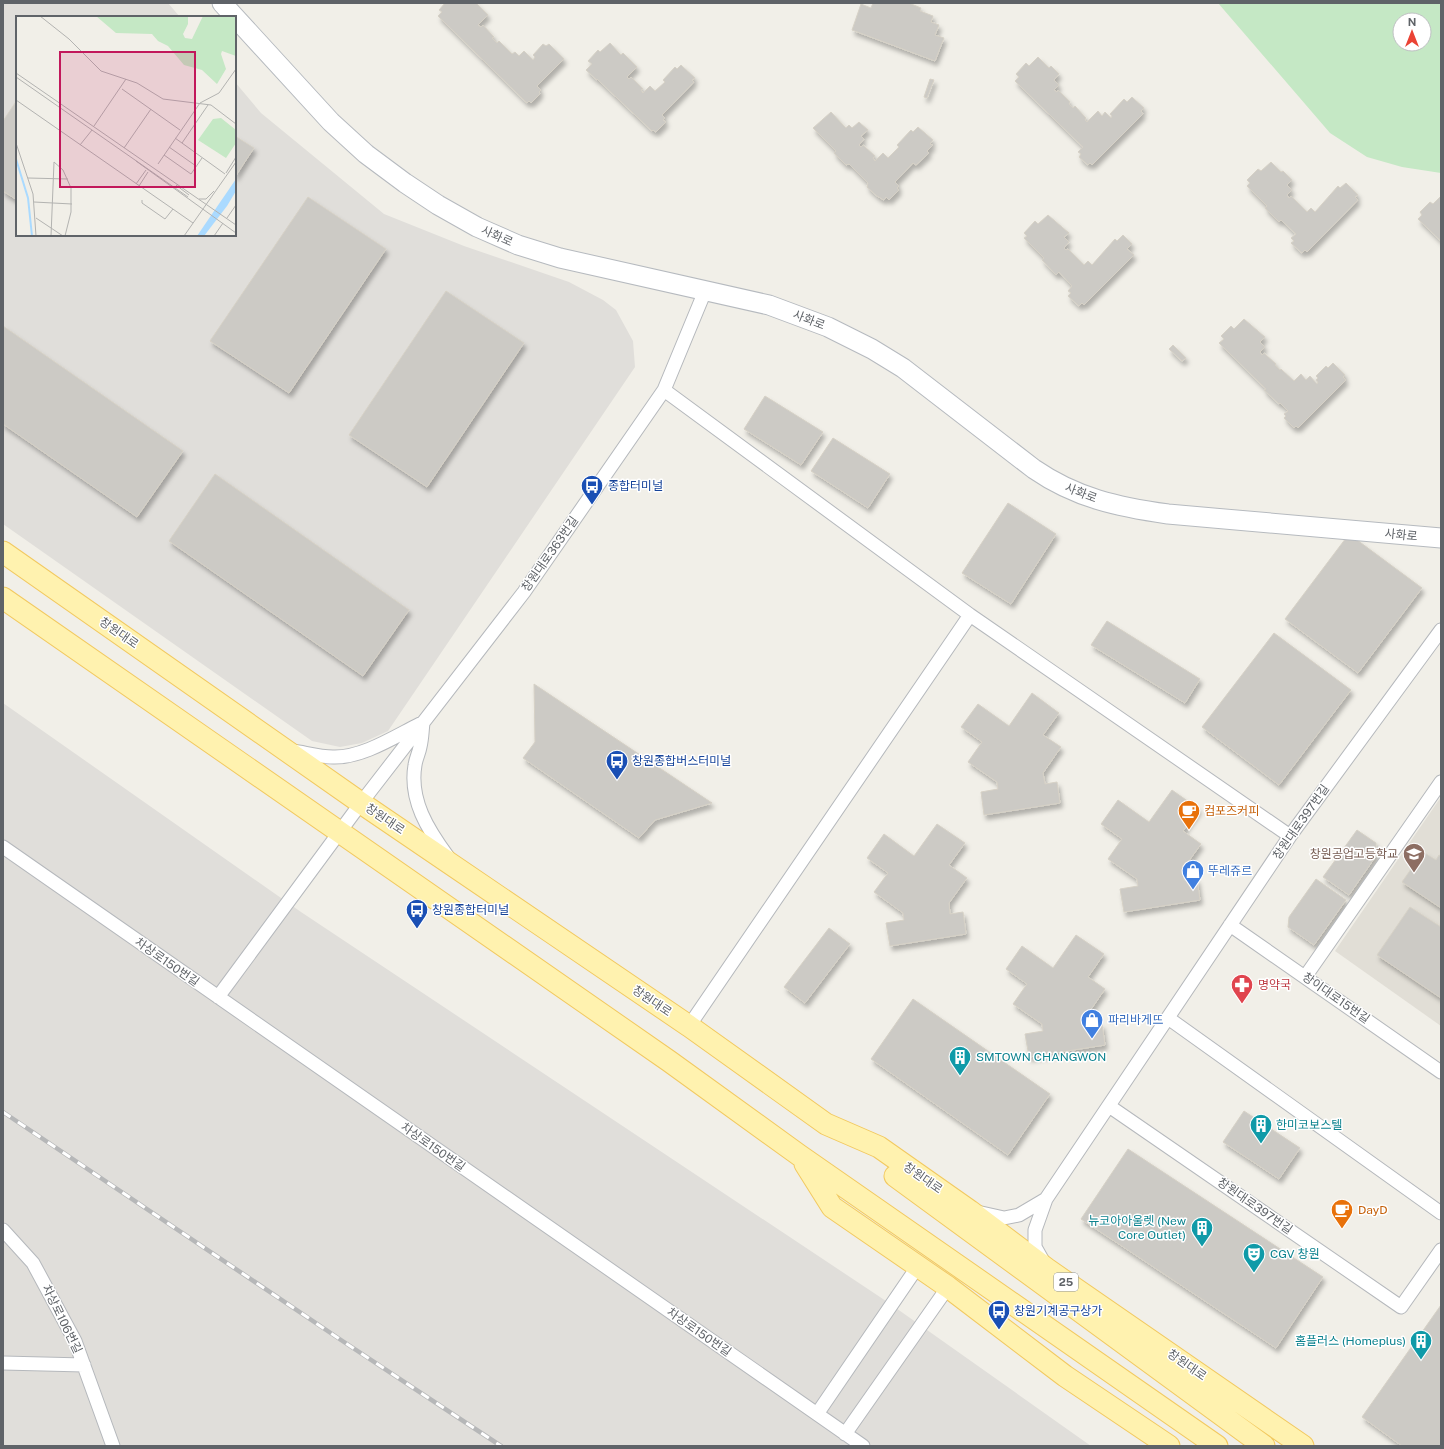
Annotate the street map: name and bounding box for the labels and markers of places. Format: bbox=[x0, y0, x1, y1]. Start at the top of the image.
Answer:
bus stop icon: 종합터미널 bbox=[579, 473, 605, 506]
place label: 종합터미널 bbox=[608, 479, 663, 493]
bus stop icon: 창원종합버스터미널 bbox=[604, 748, 630, 781]
place label: 창원종합버스터미널 bbox=[632, 754, 731, 768]
cafe icon: 컴포즈커피 bbox=[1176, 798, 1202, 831]
place label: 컴포즈커피 bbox=[1204, 804, 1259, 818]
school or university icon: 창원공업고등학교 bbox=[1401, 841, 1427, 874]
place label: 창원공업고등학교 bbox=[1310, 847, 1398, 861]
shop icon: 뚜레쥬르 bbox=[1180, 858, 1206, 891]
place label: 뚜레쥬르 bbox=[1208, 864, 1252, 878]
bus stop icon: 창원종합터미널 bbox=[404, 897, 430, 930]
place label: 창원종합터미널 bbox=[432, 903, 509, 917]
pharmacy icon: 명약국 bbox=[1229, 972, 1255, 1005]
place label: 명약국 bbox=[1258, 978, 1291, 992]
shop icon: 파리바게뜨 bbox=[1079, 1007, 1105, 1040]
place label: 파리바게뜨 bbox=[1108, 1013, 1163, 1027]
building icon: SMTOWN CHANGWON bbox=[947, 1044, 973, 1077]
place label: SMTOWN CHANGWON bbox=[976, 1050, 1106, 1064]
building icon: 한미코보스텔 bbox=[1248, 1112, 1274, 1145]
place label: 한미코보스텔 bbox=[1276, 1118, 1342, 1132]
cafe icon: DayD bbox=[1329, 1197, 1355, 1230]
place label: DayD bbox=[1358, 1203, 1388, 1217]
place label: 뉴코아아울렛 (New Core Outlet) bbox=[1088, 1214, 1187, 1242]
building icon: 뉴코아아울렛 (New Core Outlet) bbox=[1189, 1215, 1215, 1248]
theatre icon: CGV 창원 bbox=[1241, 1241, 1267, 1274]
place label: CGV 창원 bbox=[1270, 1247, 1320, 1261]
bus stop icon: 창원기계공구상가 bbox=[986, 1298, 1012, 1331]
place label: 창원기계공구상가 bbox=[1014, 1304, 1102, 1318]
building icon: 홈플러스 (Homeplus) bbox=[1408, 1328, 1434, 1361]
place label: 홈플러스 (Homeplus) bbox=[1295, 1334, 1406, 1348]

